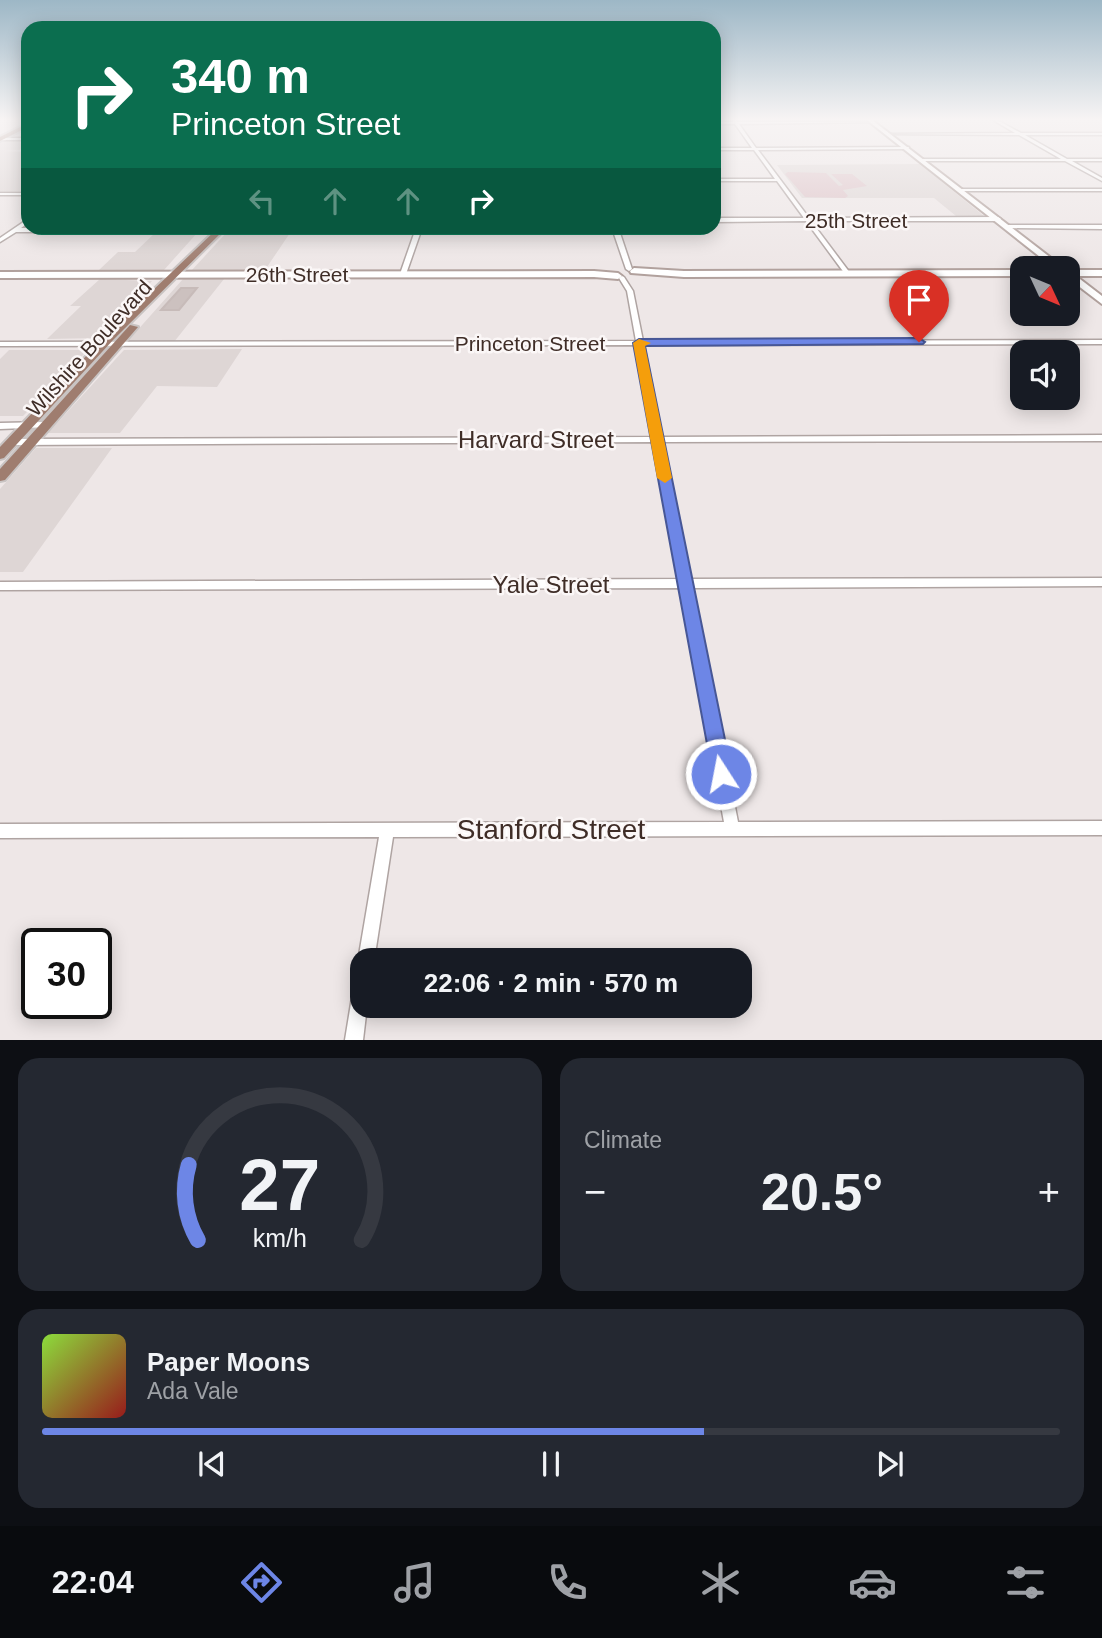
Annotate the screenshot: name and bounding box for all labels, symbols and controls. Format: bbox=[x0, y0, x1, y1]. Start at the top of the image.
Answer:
icon: right bbox=[56, 49, 147, 140]
text: 340 m bbox=[171, 49, 310, 103]
text: Princeton Street bbox=[171, 106, 400, 142]
icon: left bbox=[243, 182, 281, 220]
icon: ahead bbox=[316, 182, 354, 220]
icon: ahead bbox=[389, 182, 427, 220]
icon: right bbox=[462, 182, 500, 220]
street label: 25th Street bbox=[805, 209, 908, 232]
north arrow bbox=[1010, 256, 1080, 326]
map controls bbox=[1010, 256, 1080, 410]
street label: 26th Street bbox=[246, 263, 349, 286]
pin bbox=[889, 270, 949, 342]
street label: Wilshire Boulevard bbox=[22, 275, 156, 421]
icon: arrive bbox=[900, 281, 938, 319]
street label: Princeton Street bbox=[455, 332, 605, 355]
button: sound bbox=[1010, 340, 1080, 410]
street label: Harvard Street bbox=[458, 426, 614, 453]
street label: Yale Street bbox=[493, 571, 610, 598]
position arrow bbox=[684, 737, 758, 811]
street label: Stanford Street bbox=[457, 814, 645, 845]
speed limit sign: 30 bbox=[21, 928, 112, 1019]
text: 22:06 · 2 min · 570 m bbox=[424, 968, 678, 998]
text: Climate bbox=[584, 1127, 662, 1153]
text: 27 bbox=[240, 1145, 320, 1226]
text: 20.5° bbox=[761, 1163, 883, 1221]
text: − bbox=[584, 1171, 606, 1213]
text: + bbox=[1038, 1171, 1060, 1213]
text: km/h bbox=[253, 1224, 307, 1252]
text: Paper Moons bbox=[147, 1347, 310, 1377]
text: Ada Vale bbox=[147, 1378, 239, 1404]
icon: previous bbox=[193, 1445, 231, 1483]
icon: pause bbox=[532, 1445, 570, 1483]
icon: next bbox=[871, 1445, 909, 1483]
icon: directions bbox=[237, 1558, 286, 1607]
icon: music bbox=[390, 1558, 439, 1607]
icon: phone bbox=[543, 1558, 592, 1607]
icon: climate bbox=[696, 1558, 745, 1607]
icon: car bbox=[848, 1558, 897, 1607]
icon: filters bbox=[1001, 1558, 1050, 1607]
text: 22:04 bbox=[52, 1564, 134, 1600]

